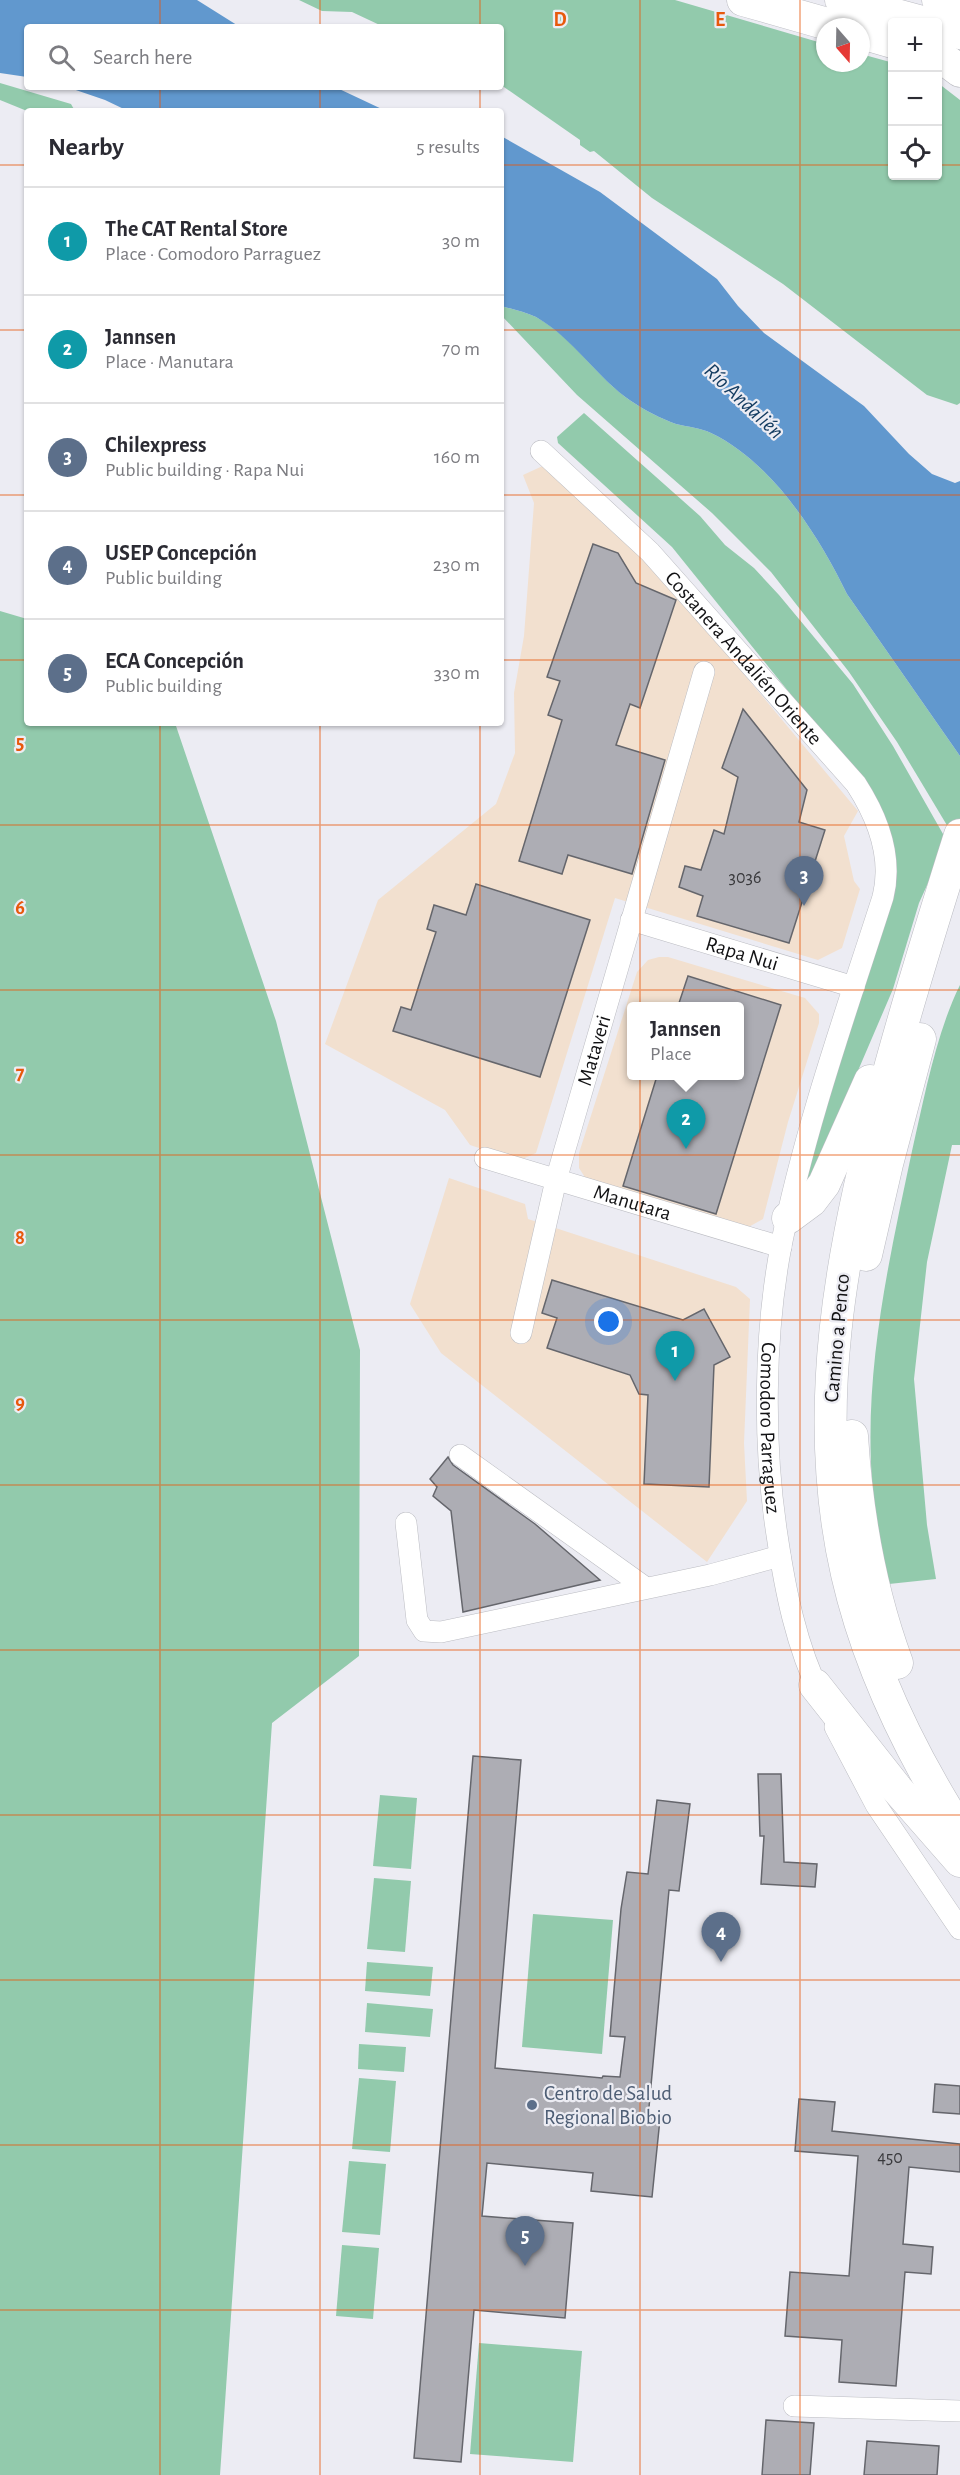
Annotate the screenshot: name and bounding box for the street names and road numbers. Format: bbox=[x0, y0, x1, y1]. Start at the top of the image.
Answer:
street label: Costanera Andalién Oriente bbox=[661, 567, 826, 749]
street label: Rapa Nui bbox=[703, 933, 781, 974]
street label: Mataveri bbox=[574, 1013, 614, 1088]
street label: Manutara bbox=[591, 1181, 674, 1224]
street label: Camino a Penco bbox=[821, 1273, 853, 1403]
street label: Comodoro Parraguez bbox=[757, 1342, 784, 1515]

